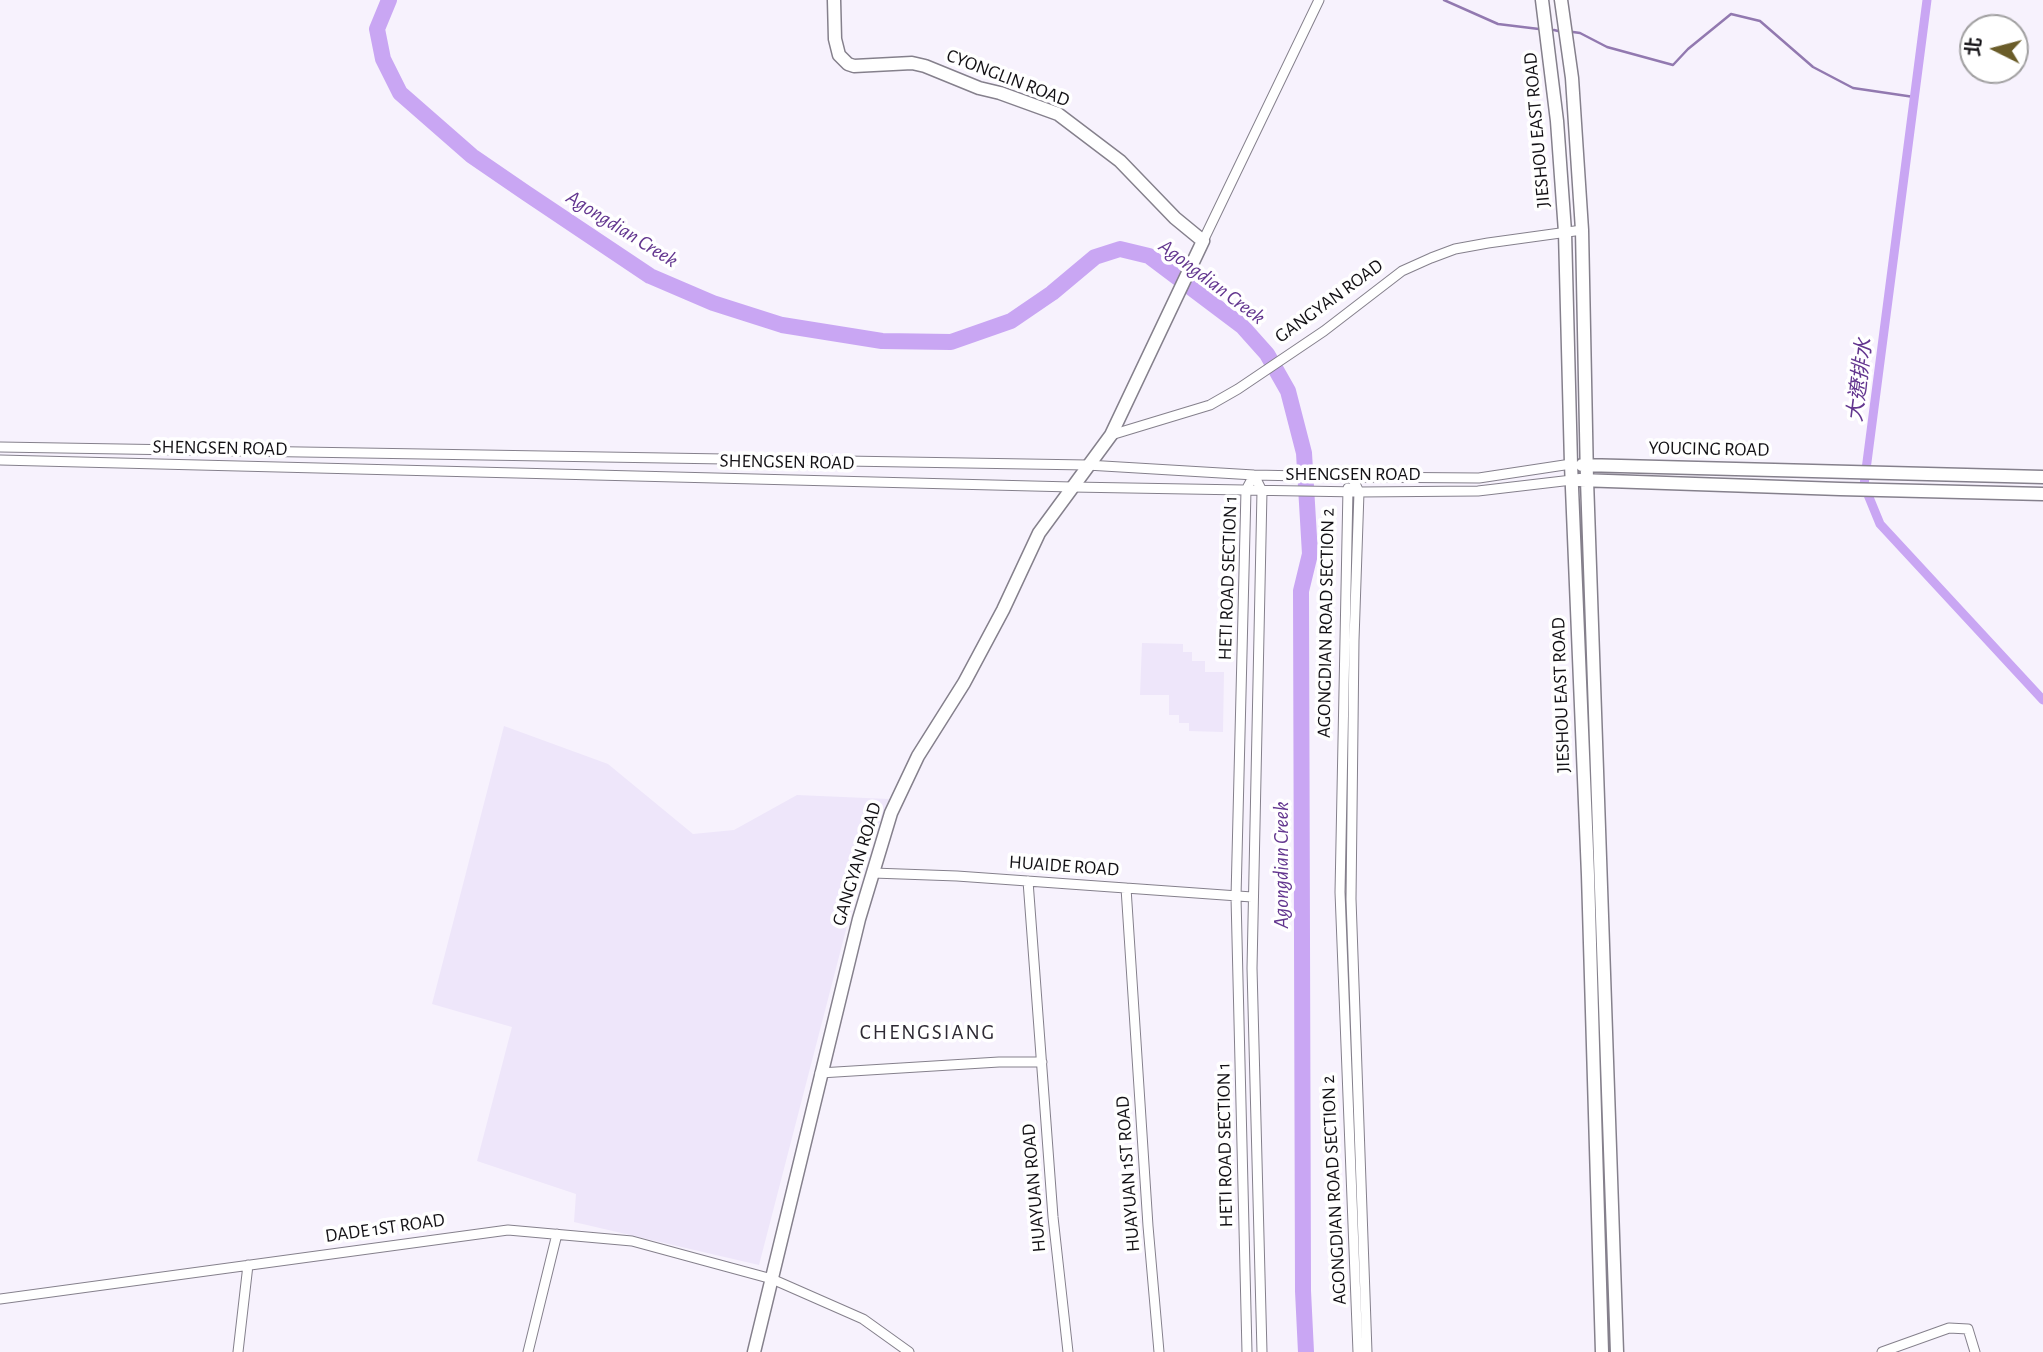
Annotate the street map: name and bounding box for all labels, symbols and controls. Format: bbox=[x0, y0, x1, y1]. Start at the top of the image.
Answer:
north arrow bbox=[1959, 14, 2029, 84]
text: 北 bbox=[1964, 37, 1985, 57]
street label: CYONGLIN ROAD bbox=[943, 44, 1073, 112]
street label: JIESHOU EAST ROAD bbox=[1519, 52, 1555, 208]
water label: Agongdian Creek bbox=[562, 185, 682, 273]
water label: Agongdian Creek bbox=[1154, 234, 1270, 330]
street label: GANGYAN ROAD bbox=[1270, 254, 1388, 348]
water label: 大遼排水 bbox=[1842, 337, 1878, 423]
street label: SHENGSEN ROAD bbox=[152, 435, 288, 461]
street label: YOUCING ROAD bbox=[1648, 437, 1770, 461]
street label: SHENGSEN ROAD bbox=[719, 449, 855, 475]
street label: SHENGSEN ROAD bbox=[1286, 463, 1420, 485]
street label: HETI ROAD SECTION 1 bbox=[1214, 495, 1242, 661]
street label: AGONGDIAN ROAD SECTION 2 bbox=[1313, 508, 1339, 738]
street label: JIESHOU EAST ROAD bbox=[1547, 617, 1575, 773]
street label: GANGYAN ROAD bbox=[827, 799, 887, 929]
water label: Agongdian Creek bbox=[1269, 802, 1295, 928]
street label: HUAIDE ROAD bbox=[1008, 851, 1120, 881]
district label: CHENGSIANG bbox=[861, 1020, 995, 1046]
street label: HETI ROAD SECTION 1 bbox=[1212, 1062, 1238, 1228]
street label: AGONGDIAN ROAD SECTION 2 bbox=[1317, 1075, 1351, 1305]
street label: HUAYUAN 1ST ROAD bbox=[1111, 1095, 1145, 1253]
street label: HUAYUAN ROAD bbox=[1017, 1123, 1051, 1253]
street label: DADE 1ST ROAD bbox=[324, 1208, 446, 1248]

